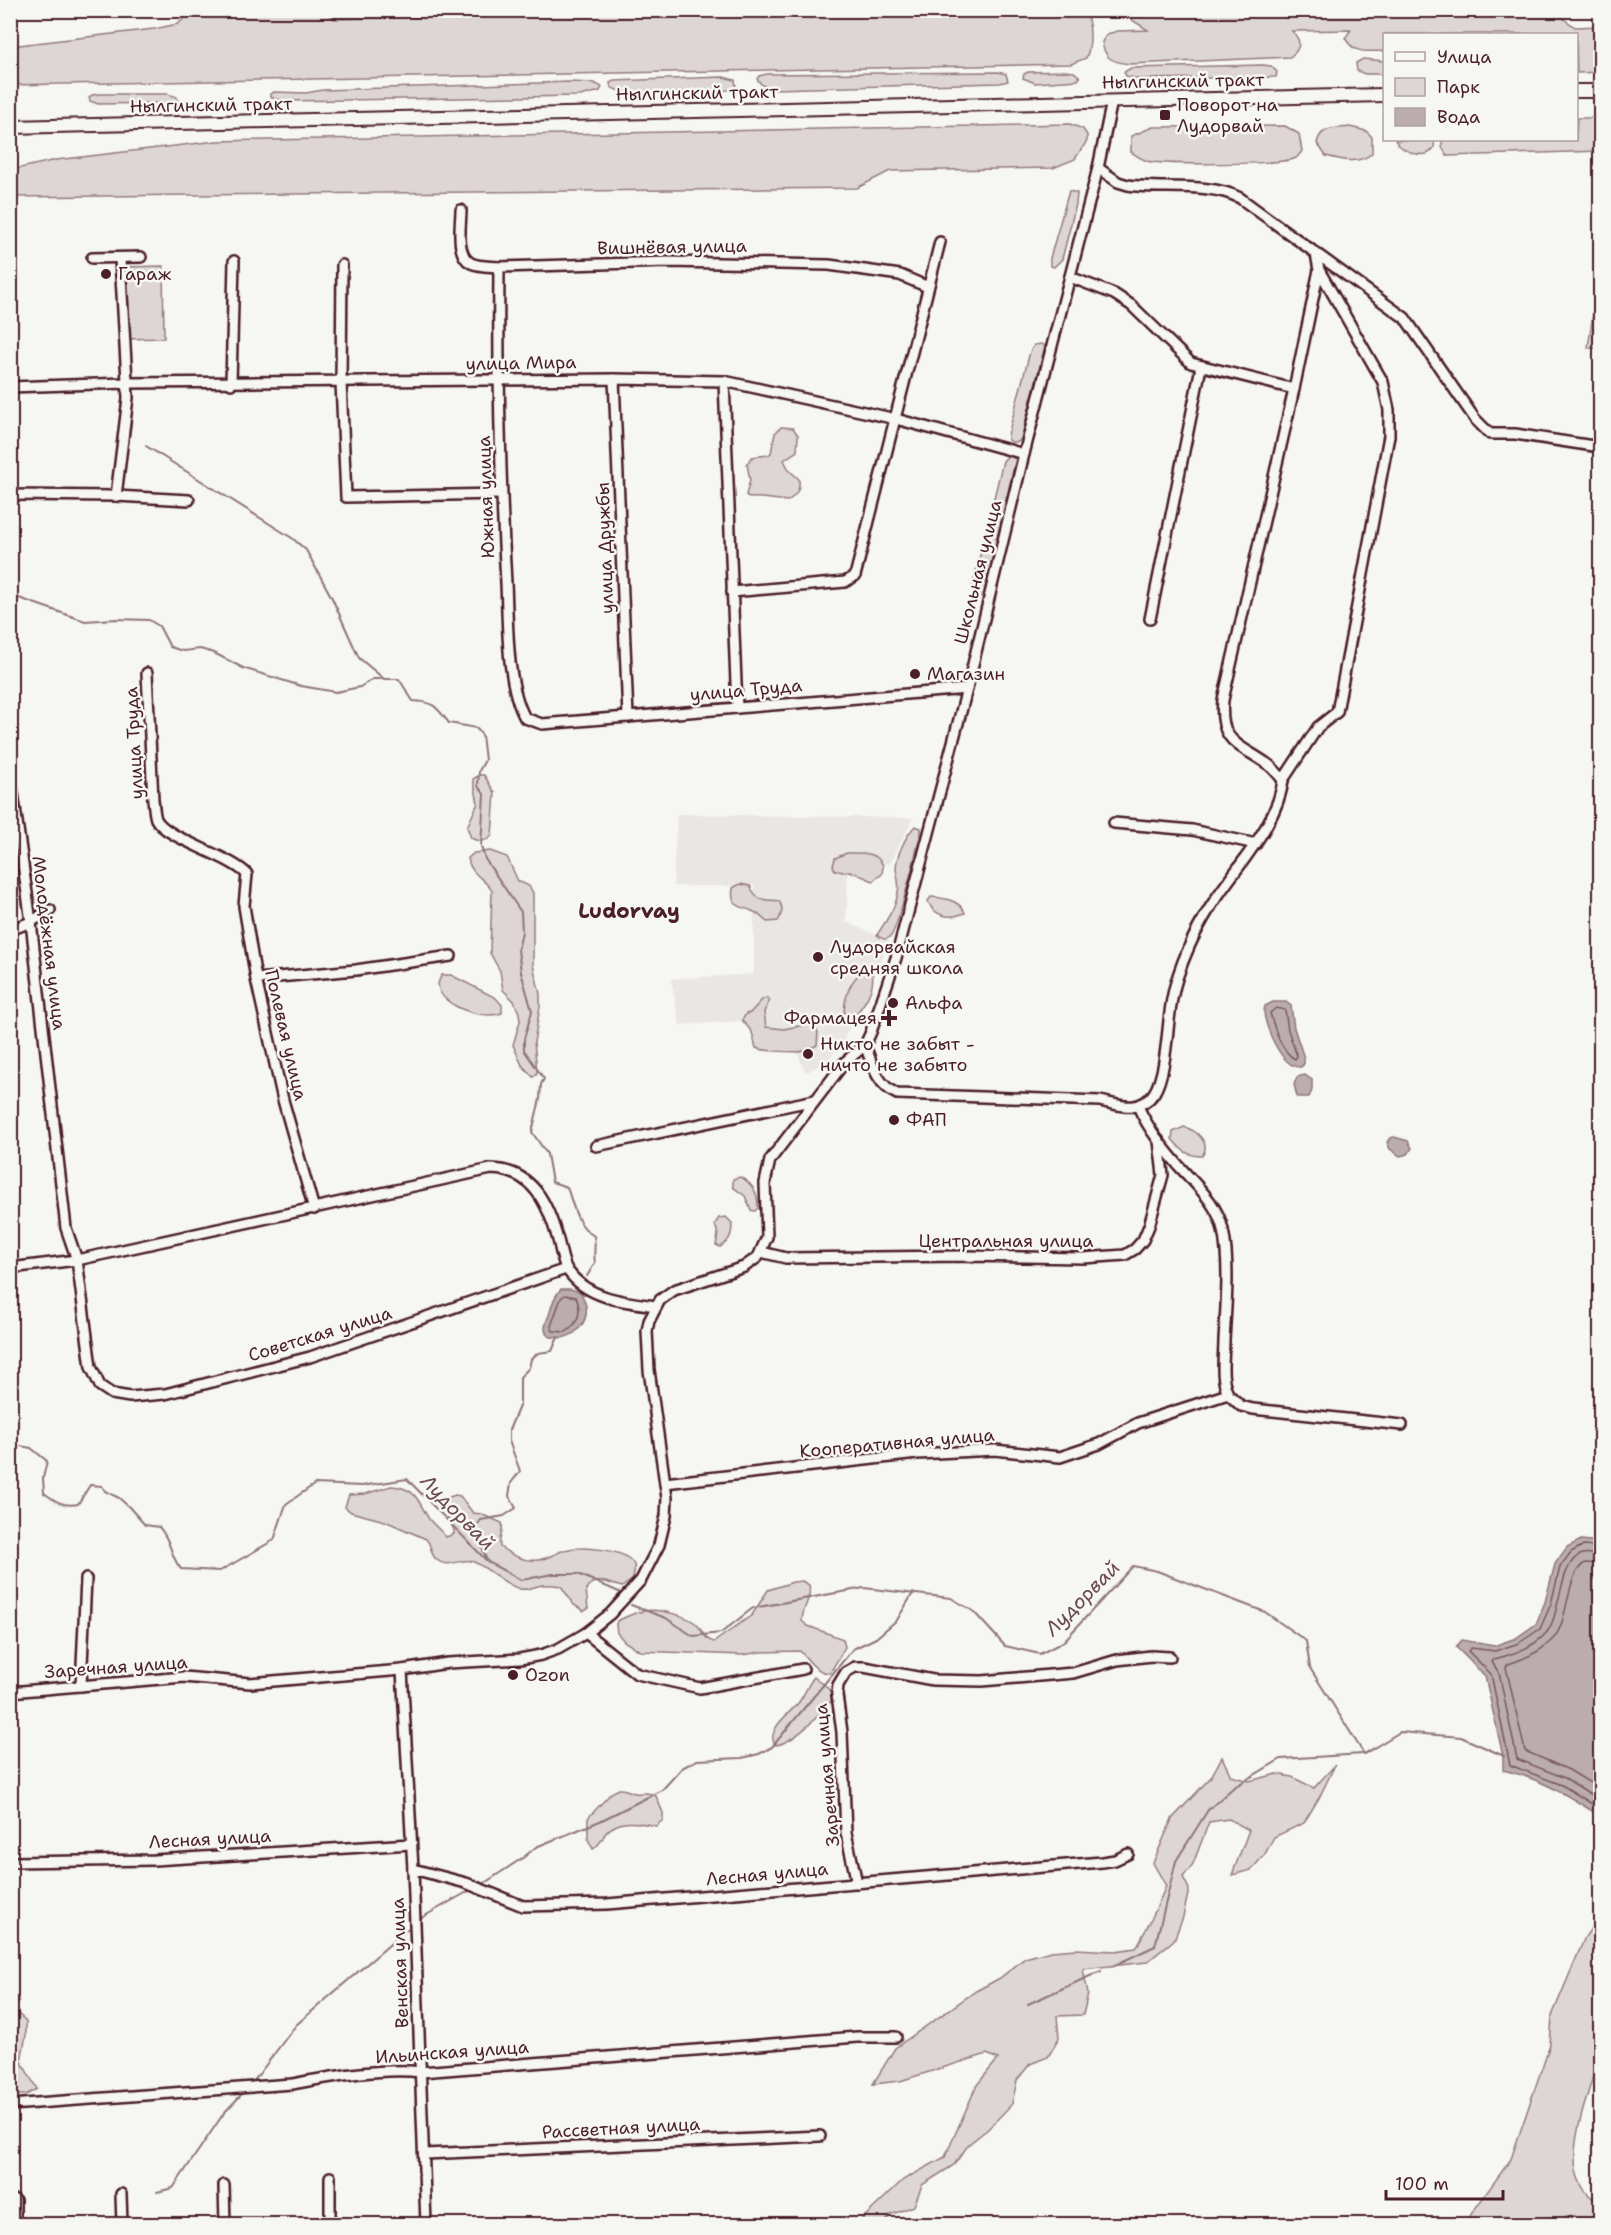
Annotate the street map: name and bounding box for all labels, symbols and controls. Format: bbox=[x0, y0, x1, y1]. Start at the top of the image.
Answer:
legend bbox=[1383, 33, 1578, 141]
text: Улица bbox=[1437, 45, 1491, 69]
street label: Нылгинский тракт bbox=[1101, 68, 1265, 94]
text: Парк bbox=[1437, 75, 1480, 99]
street label: Нылгинский тракт bbox=[615, 80, 779, 106]
street label: Нылгинский тракт bbox=[129, 92, 293, 118]
place label: Поворот на Лудорвай bbox=[1177, 93, 1278, 138]
text: Вода bbox=[1437, 105, 1480, 129]
marker: Поворот на Лудорвай bbox=[1158, 108, 1172, 122]
street label: Вишнёвая улица bbox=[597, 234, 747, 260]
place label: Гараж bbox=[118, 262, 172, 286]
marker: Гараж bbox=[99, 267, 113, 281]
street label: улица Мира bbox=[465, 350, 577, 376]
street label: Южная улица bbox=[472, 435, 500, 559]
street label: улица Дружбы bbox=[591, 482, 619, 614]
street label: Школьная улица bbox=[948, 497, 1008, 647]
place label: Магазин bbox=[927, 662, 1005, 686]
marker: Магазин bbox=[908, 667, 922, 681]
street label: улица Труда bbox=[689, 673, 803, 707]
street label: улица Труда bbox=[119, 686, 149, 800]
street label: Молодёжная улица bbox=[26, 855, 72, 1031]
district label: Ludorvay bbox=[578, 897, 680, 925]
place label: Лудорвайская средняя школа bbox=[830, 935, 963, 980]
marker: Лудорвайская средняя школа bbox=[811, 950, 825, 964]
street label: Полевая улица bbox=[259, 967, 313, 1103]
place label: Альфа bbox=[905, 991, 962, 1015]
marker: Альфа bbox=[886, 996, 900, 1010]
place label: Фармацея bbox=[784, 1006, 877, 1030]
marker: Фармацея bbox=[882, 1011, 896, 1025]
place label: Никто не забыт - ничто не забыто bbox=[820, 1032, 975, 1077]
marker: Никто не забыт - ничто не забыто bbox=[801, 1047, 815, 1061]
place label: ФАП bbox=[906, 1108, 947, 1132]
marker: ФАП bbox=[887, 1113, 901, 1127]
street label: Центральная улица bbox=[918, 1229, 1094, 1253]
street label: Советская улица bbox=[245, 1301, 395, 1367]
street label: Кооперативная улица bbox=[798, 1423, 996, 1463]
water label: Лудорвай bbox=[414, 1468, 501, 1556]
water label: Лудорвай bbox=[1038, 1555, 1125, 1642]
street label: Заречная улица bbox=[44, 1650, 188, 1684]
place label: Ozon bbox=[525, 1663, 570, 1687]
marker: Ozon bbox=[506, 1668, 520, 1682]
street label: Заречная улица bbox=[809, 1702, 845, 1848]
street label: Лесная улица bbox=[148, 1824, 272, 1854]
street label: Лесная улица bbox=[705, 1857, 829, 1891]
street label: Венская улица bbox=[386, 1897, 414, 2029]
street label: Ильинская улица bbox=[375, 2035, 529, 2069]
street label: Рассветная улица bbox=[541, 2112, 701, 2144]
scale bar bbox=[1386, 2163, 1503, 2201]
text: 100 m bbox=[1395, 2172, 1449, 2196]

